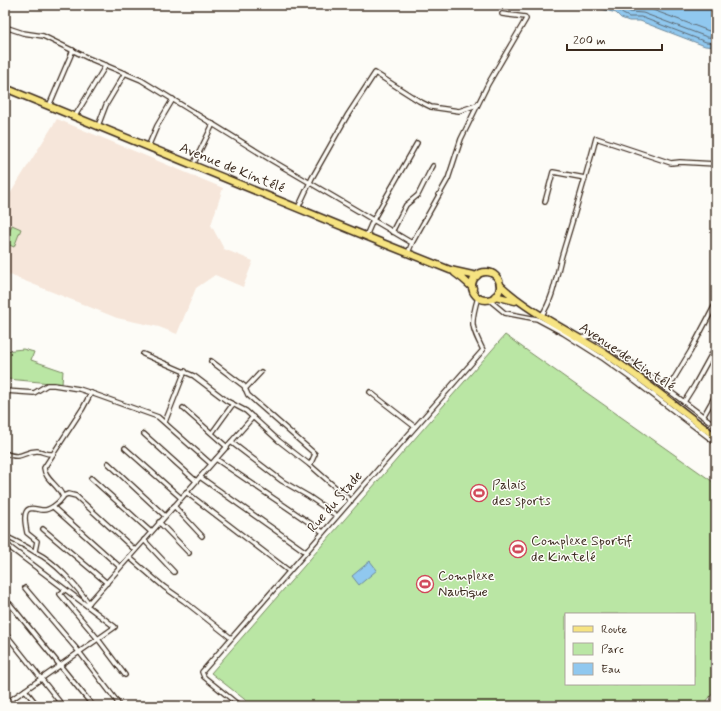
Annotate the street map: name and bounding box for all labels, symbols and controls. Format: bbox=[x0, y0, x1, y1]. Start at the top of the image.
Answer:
scale bar bbox=[567, 26, 662, 52]
text: 200 m bbox=[573, 33, 606, 49]
street label: Avenue de Kintélé bbox=[177, 139, 287, 197]
street label: Avenue de Kintélé bbox=[576, 318, 678, 396]
street label: Rue du Stade bbox=[303, 467, 367, 537]
place label: Palais des sports bbox=[492, 476, 551, 510]
sports icon: Palais des sports bbox=[469, 483, 489, 503]
place label: Complexe Sportif de Kintelé bbox=[531, 532, 632, 566]
sports icon: Complexe Sportif de Kintelé bbox=[508, 539, 528, 559]
place label: Complexe Nautique bbox=[438, 567, 494, 601]
sports icon: Complexe Nautique bbox=[415, 574, 435, 594]
legend bbox=[565, 613, 695, 685]
text: Route bbox=[601, 622, 627, 638]
text: Parc bbox=[601, 642, 624, 658]
text: Eau bbox=[601, 662, 621, 678]

